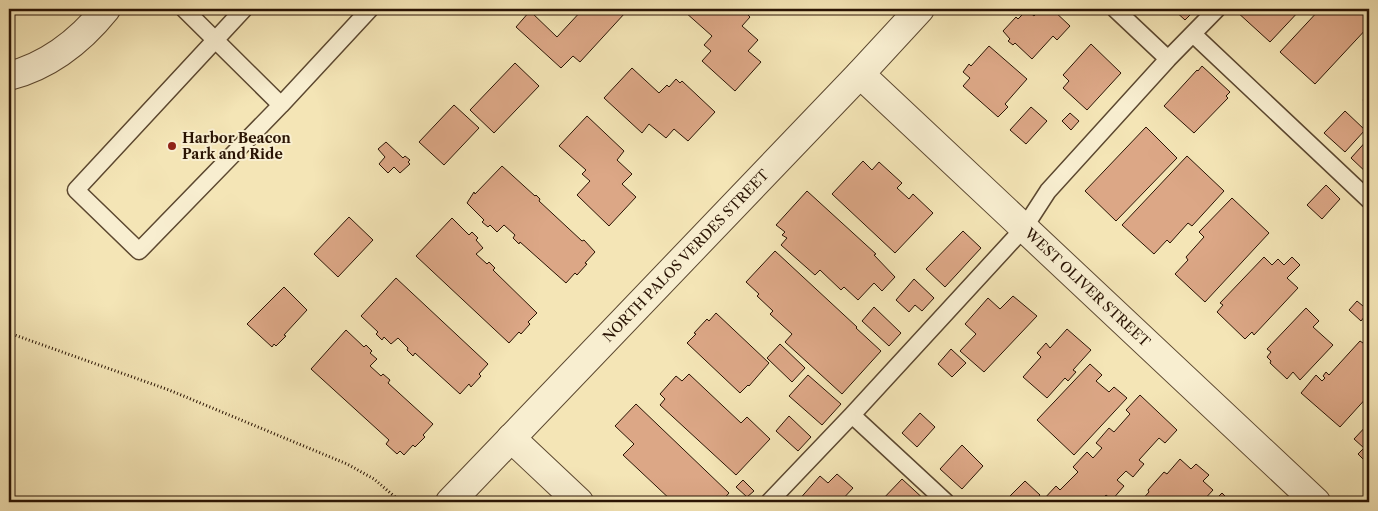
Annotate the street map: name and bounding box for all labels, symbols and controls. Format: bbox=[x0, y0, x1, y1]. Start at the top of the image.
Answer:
place label: Harbor Beacon Park and Ride bbox=[182, 129, 291, 163]
marker: Harbor Beacon Park and Ride bbox=[166, 140, 178, 152]
street label: NORTH PALOS VERDES STREET bbox=[599, 165, 773, 346]
street label: WEST OLIVER STREET bbox=[1020, 224, 1154, 351]

